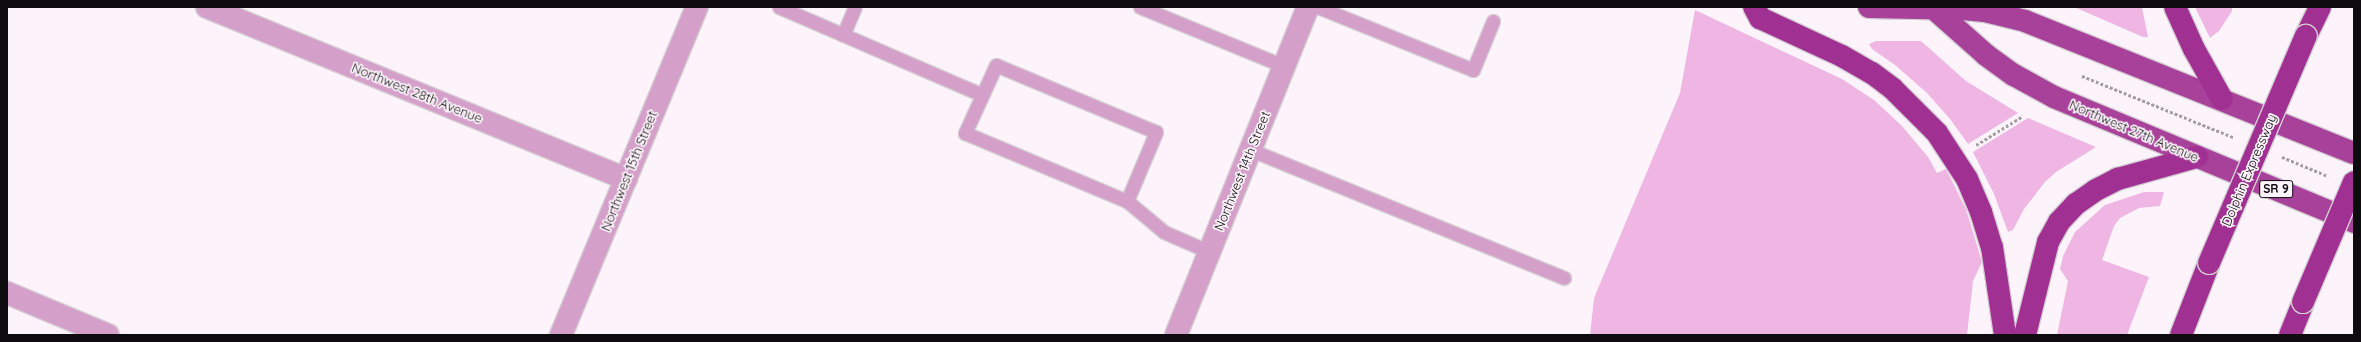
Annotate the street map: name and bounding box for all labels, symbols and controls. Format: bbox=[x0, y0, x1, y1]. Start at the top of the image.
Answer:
street label: Northwest 28th Avenue bbox=[349, 60, 485, 126]
street label: Northwest 27th Avenue bbox=[2067, 97, 2201, 165]
street label: Northwest 15th Street bbox=[598, 109, 660, 233]
street label: Northwest 14th Street bbox=[1211, 109, 1273, 233]
street label: Dolphin Expressway bbox=[2218, 112, 2280, 228]
road number: SR 9 bbox=[2259, 179, 2293, 199]

